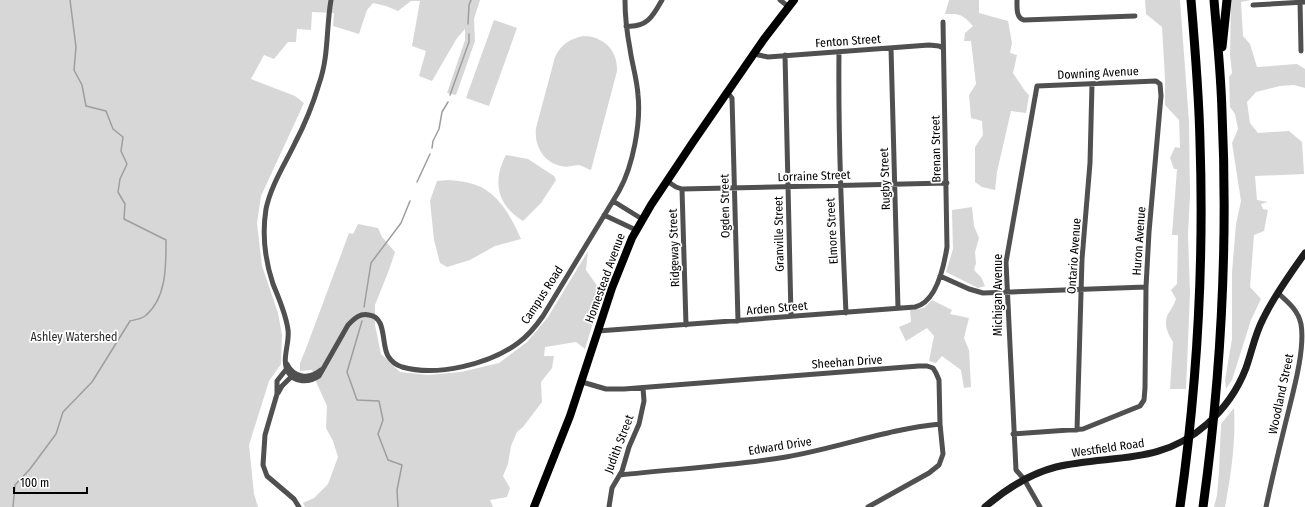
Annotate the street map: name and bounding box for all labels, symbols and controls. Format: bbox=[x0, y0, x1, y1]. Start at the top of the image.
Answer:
street label: Fenton Street bbox=[815, 32, 881, 50]
street label: Downing Avenue bbox=[1057, 64, 1139, 82]
street label: Brenan Street bbox=[928, 115, 944, 183]
street label: Rugby Street bbox=[877, 147, 893, 210]
street label: Lorraine Street bbox=[777, 168, 851, 184]
street label: Ogden Street bbox=[717, 174, 733, 238]
street label: Granville Street bbox=[771, 196, 787, 272]
street label: Elmore Street bbox=[823, 197, 841, 265]
street label: Huron Avenue bbox=[1130, 206, 1148, 276]
street label: Ridgeway Street bbox=[666, 208, 682, 287]
street label: Ontario Avenue bbox=[1064, 218, 1084, 294]
street label: Homestead Avenue bbox=[582, 231, 628, 325]
street label: Michigan Avenue bbox=[991, 254, 1005, 336]
street label: Campus Road bbox=[518, 263, 566, 327]
street label: Arden Street bbox=[746, 298, 808, 318]
park label: Ashley Watershed bbox=[31, 330, 117, 344]
street label: Woodland Street bbox=[1266, 352, 1296, 436]
street label: Sheehan Drive bbox=[811, 353, 883, 371]
street label: Judith Street bbox=[601, 413, 637, 475]
street label: Edward Drive bbox=[747, 434, 813, 458]
street label: Westfield Road bbox=[1071, 436, 1145, 460]
scale bar bbox=[14, 469, 87, 495]
text: 100 m bbox=[20, 476, 49, 490]

